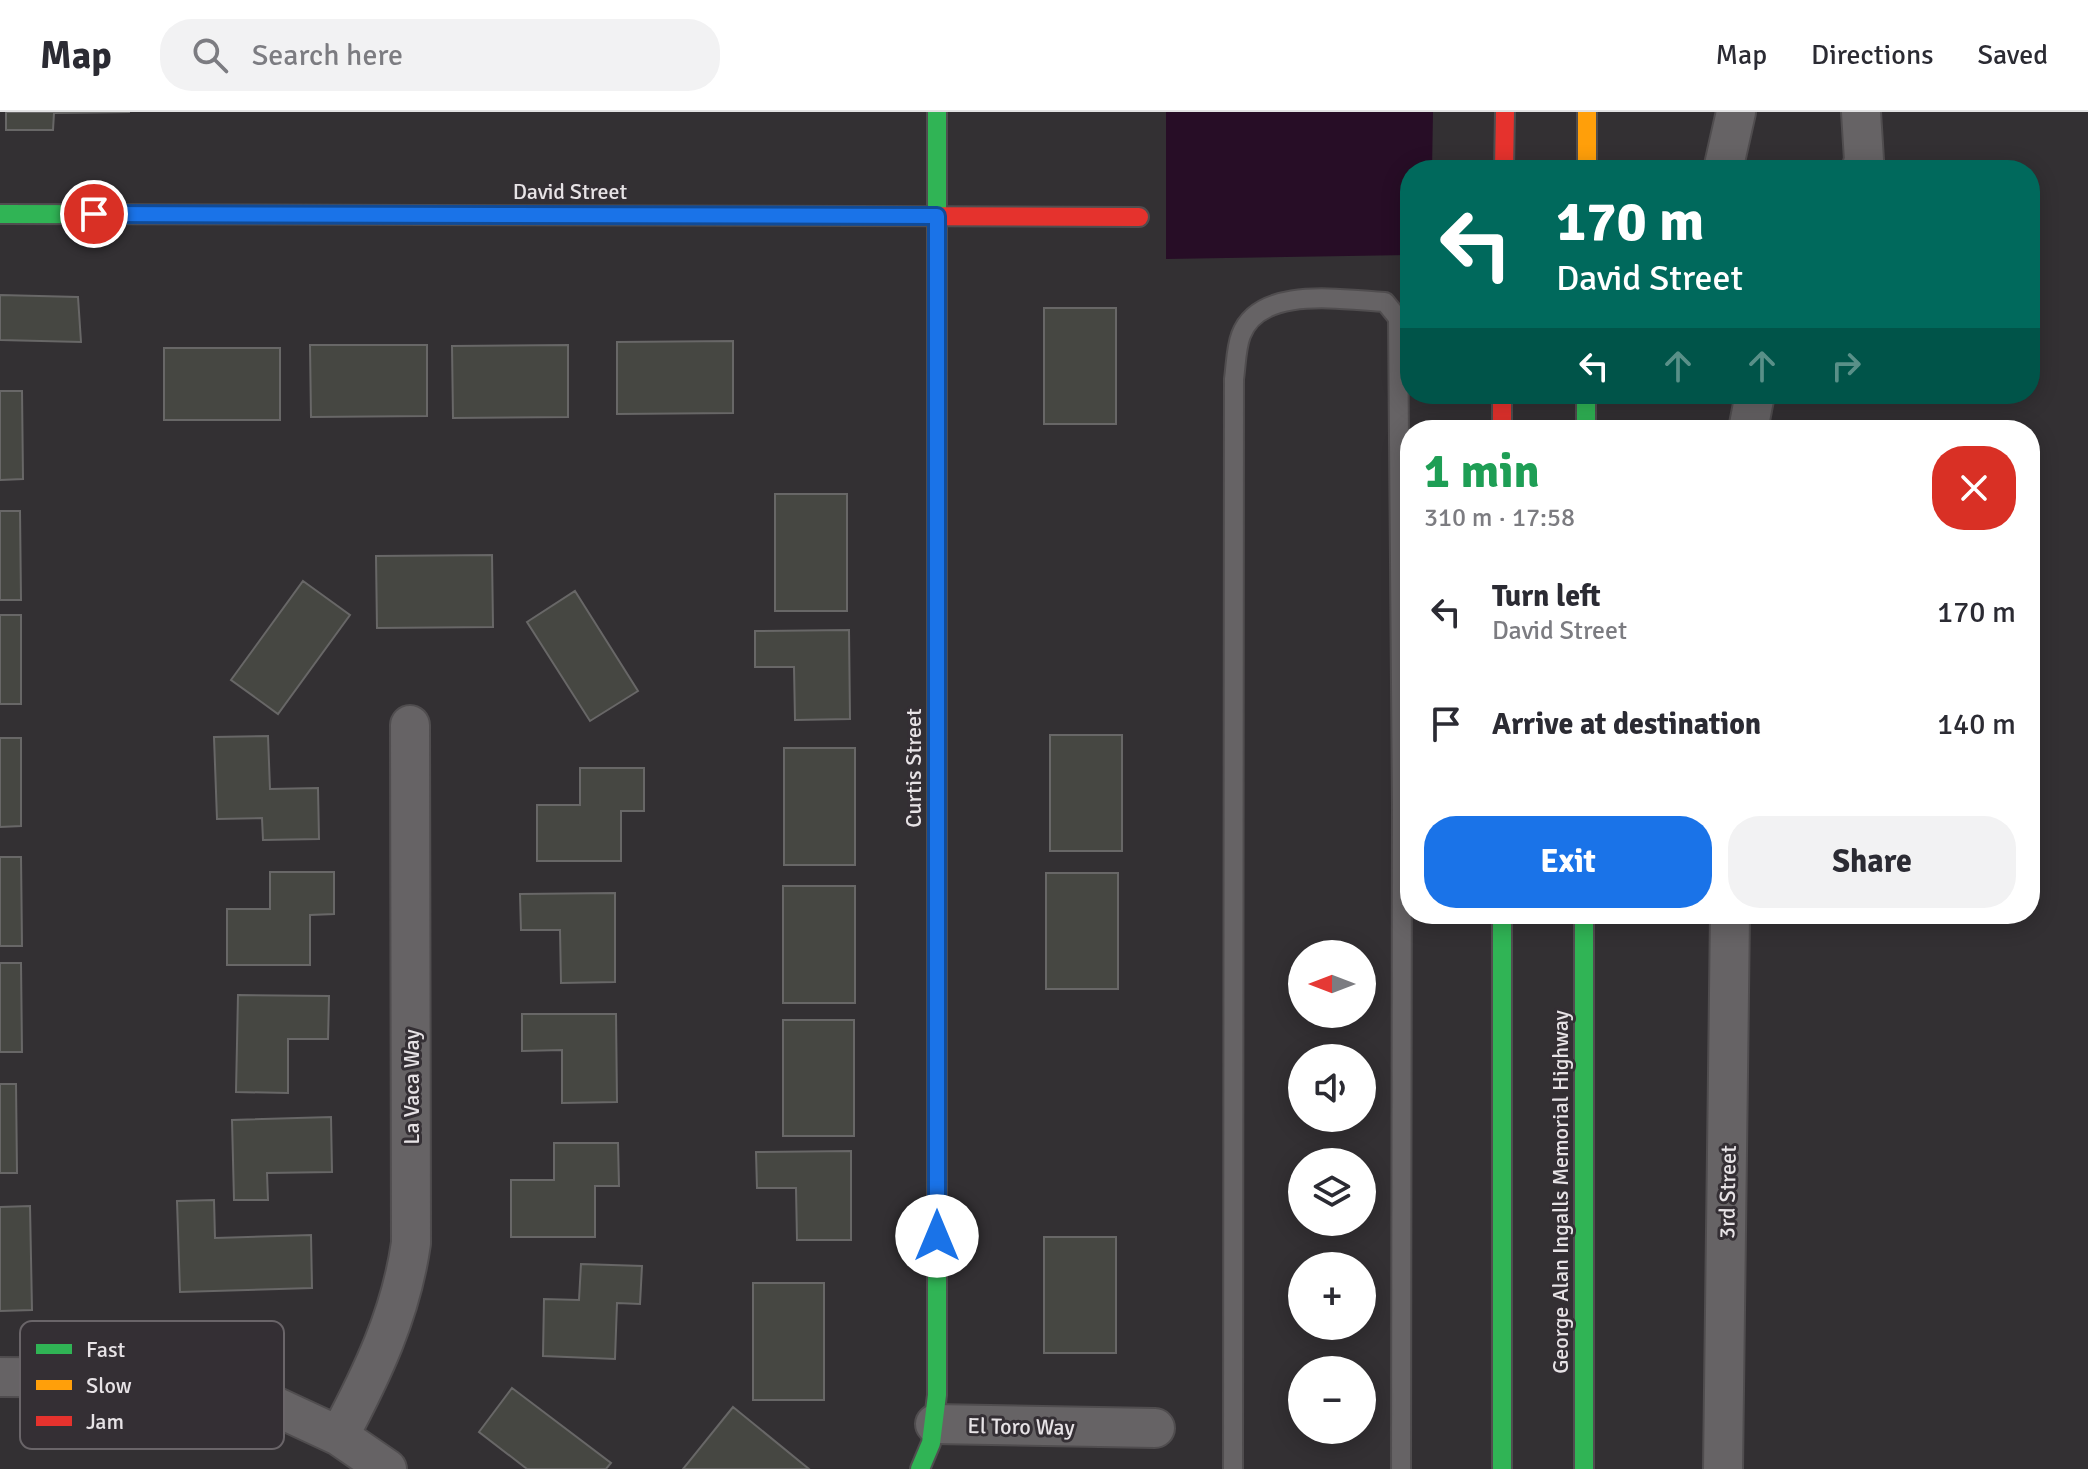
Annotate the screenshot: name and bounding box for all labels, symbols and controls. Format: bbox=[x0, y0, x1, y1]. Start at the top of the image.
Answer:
search box bbox=[160, 19, 720, 91]
text: Map bbox=[40, 32, 112, 79]
icon: search bbox=[188, 33, 232, 77]
text: Search here bbox=[252, 37, 403, 74]
text: Map bbox=[1715, 38, 1767, 72]
text: Directions bbox=[1811, 38, 1933, 72]
text: Saved bbox=[1977, 38, 2048, 72]
street label: David Street bbox=[513, 178, 627, 205]
pin bbox=[60, 180, 128, 248]
text: 170 m bbox=[1556, 187, 1704, 256]
icon: arrive bbox=[72, 192, 116, 236]
icon: left bbox=[1424, 192, 1528, 296]
text: David Street bbox=[1556, 256, 1743, 301]
icon: left bbox=[1572, 344, 1616, 388]
icon: ahead bbox=[1656, 344, 1700, 388]
icon: ahead bbox=[1740, 344, 1784, 388]
icon: right bbox=[1824, 344, 1868, 388]
text: 1 min bbox=[1424, 442, 1540, 501]
button: close bbox=[1932, 446, 2016, 530]
text: 310 m · 17:58 bbox=[1424, 502, 1575, 534]
text: Turn left bbox=[1492, 578, 1601, 615]
icon: left bbox=[1424, 590, 1468, 634]
text: 170 m bbox=[1937, 594, 2016, 631]
text: David Street bbox=[1492, 615, 1627, 647]
icon: arrive bbox=[1424, 702, 1468, 746]
text: Arrive at destination bbox=[1492, 706, 1761, 743]
text: 140 m bbox=[1937, 706, 2016, 743]
street label: Curtis Street bbox=[900, 708, 927, 828]
button: Exit bbox=[1424, 816, 1712, 908]
button: Share bbox=[1728, 816, 2016, 908]
north arrow bbox=[1288, 940, 1376, 1028]
map controls bbox=[1288, 940, 1376, 1444]
street label: George Alan Ingalls Memorial Highway bbox=[1547, 1009, 1574, 1374]
street label: La Vaca Way bbox=[398, 1029, 425, 1145]
button: sound bbox=[1288, 1044, 1376, 1132]
street label: 3rd Street bbox=[1713, 1145, 1742, 1239]
button: layers bbox=[1288, 1148, 1376, 1236]
position arrow bbox=[895, 1194, 979, 1278]
button: + bbox=[1288, 1252, 1376, 1340]
legend bbox=[20, 1321, 284, 1449]
text: Fast bbox=[86, 1336, 126, 1363]
button: − bbox=[1288, 1356, 1376, 1444]
text: Slow bbox=[86, 1372, 132, 1399]
text: Jam bbox=[86, 1408, 124, 1435]
street label: El Toro Way bbox=[967, 1412, 1076, 1441]

